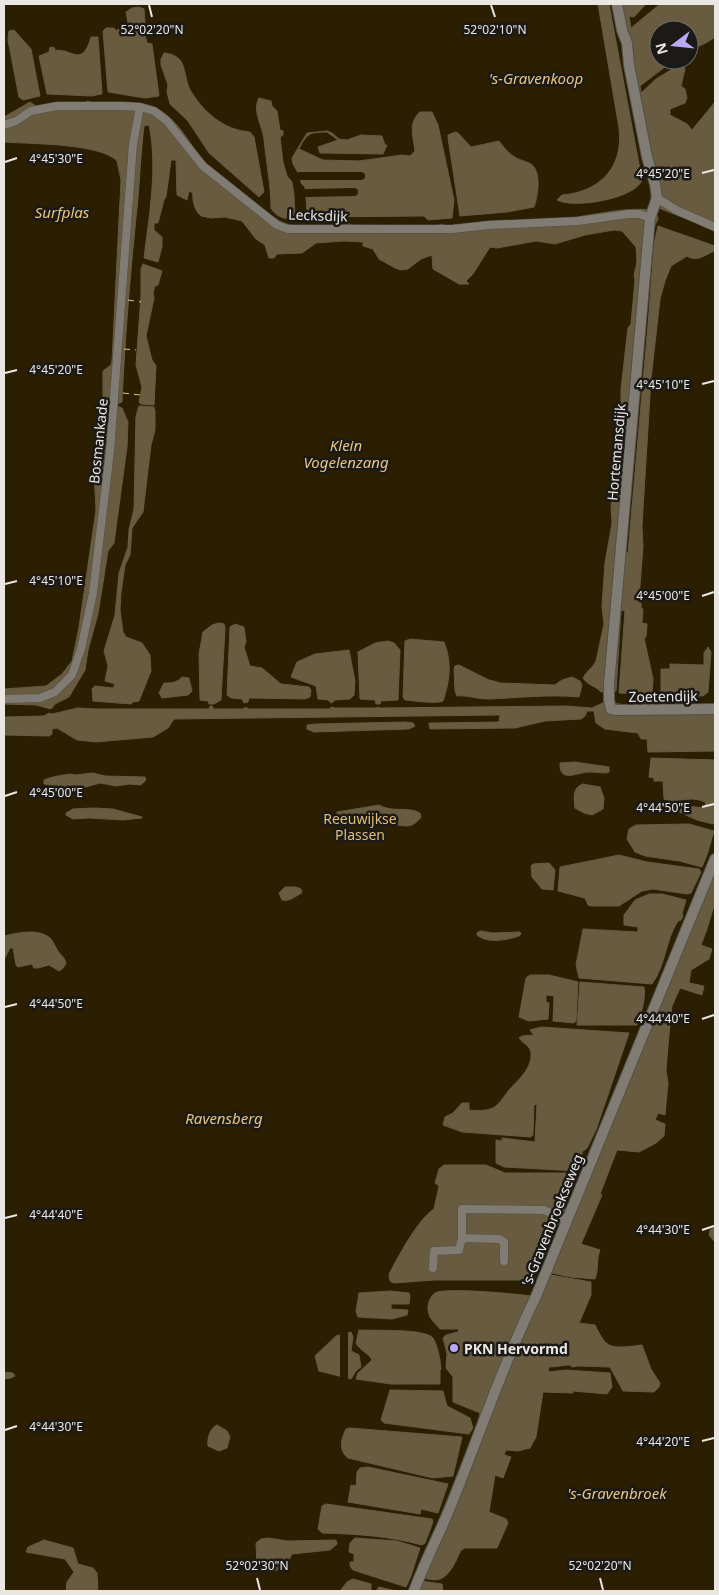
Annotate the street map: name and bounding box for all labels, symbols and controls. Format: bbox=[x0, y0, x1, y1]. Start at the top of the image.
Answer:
north arrow bbox=[649, 20, 699, 70]
text: 52°02'20"N bbox=[120, 21, 184, 38]
text: 52°02'10"N bbox=[463, 21, 527, 38]
text: N bbox=[650, 41, 672, 57]
water label: 's-Gravenkoop bbox=[489, 68, 583, 88]
text: 4°45'30"E bbox=[29, 150, 83, 167]
text: 4°45'20"E bbox=[636, 165, 690, 182]
water label: Surfplas bbox=[35, 202, 90, 222]
street label: Lecksdijk bbox=[288, 204, 349, 226]
text: 4°45'20"E bbox=[29, 361, 83, 378]
text: 4°45'10"E bbox=[636, 376, 690, 393]
street label: Bosmankade bbox=[84, 397, 112, 485]
street label: Hortemansdijk bbox=[602, 402, 630, 501]
water label: Klein Vogelenzang bbox=[303, 435, 389, 472]
text: 4°45'10"E bbox=[29, 572, 83, 589]
text: 4°45'00"E bbox=[636, 587, 690, 604]
street label: Zoetendijk bbox=[628, 686, 698, 706]
text: 4°45'00"E bbox=[29, 784, 83, 801]
text: 4°44'50"E bbox=[636, 799, 690, 816]
park label: Reeuwijkse Plassen bbox=[323, 809, 397, 844]
text: 4°44'50"E bbox=[29, 995, 83, 1012]
text: 4°44'40"E bbox=[636, 1010, 690, 1027]
water label: Ravensberg bbox=[185, 1108, 263, 1128]
street label: 's-Gravenbroekseweg bbox=[517, 1151, 587, 1289]
text: 4°44'40"E bbox=[29, 1206, 83, 1223]
text: 4°44'30"E bbox=[636, 1221, 690, 1238]
place label: PKN Hervormd bbox=[464, 1339, 568, 1358]
marker: PKN Hervormd bbox=[448, 1342, 460, 1354]
text: 4°44'30"E bbox=[29, 1418, 83, 1435]
text: 4°44'20"E bbox=[636, 1433, 690, 1450]
water label: 's-Gravenbroek bbox=[567, 1483, 667, 1503]
text: 52°02'30"N bbox=[225, 1557, 289, 1574]
text: 52°02'20"N bbox=[568, 1557, 632, 1574]

